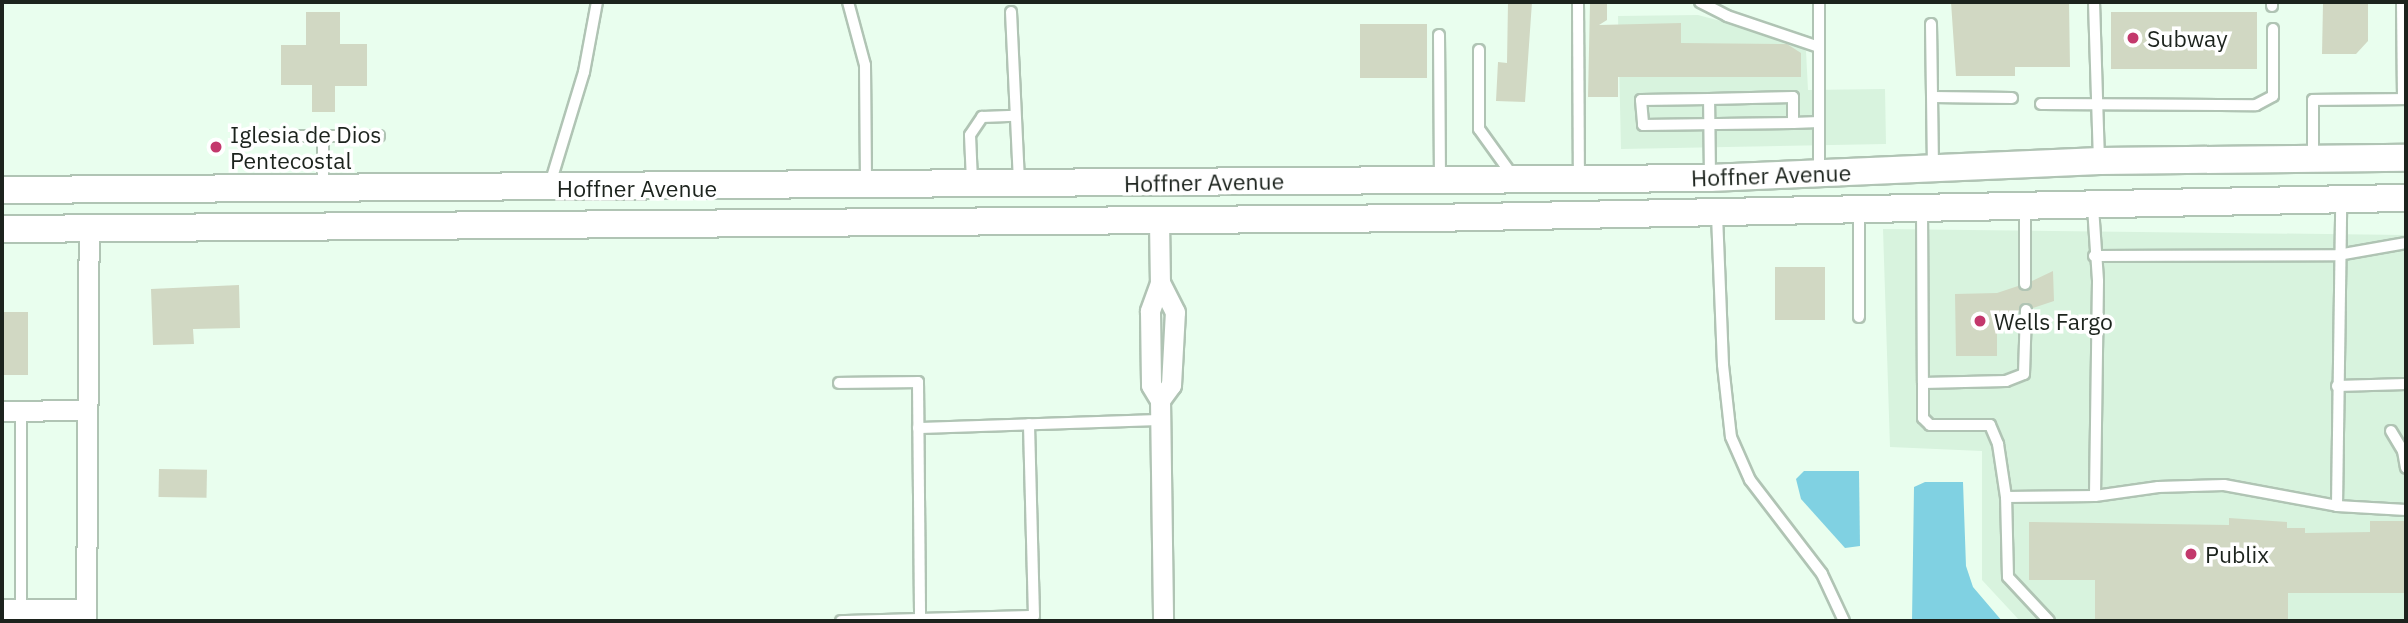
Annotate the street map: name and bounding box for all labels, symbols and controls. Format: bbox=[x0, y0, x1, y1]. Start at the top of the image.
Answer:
place label: Subway bbox=[2147, 24, 2228, 52]
marker: Subway bbox=[2125, 30, 2141, 46]
place label: Iglesia de Dios Pentecostal bbox=[230, 120, 382, 174]
marker: Iglesia de Dios Pentecostal bbox=[208, 139, 224, 155]
street label: Hoffner Avenue bbox=[1690, 158, 1852, 192]
street label: Hoffner Avenue bbox=[1124, 167, 1284, 197]
street label: Hoffner Avenue bbox=[557, 174, 717, 202]
place label: Wells Fargo bbox=[1994, 307, 2113, 335]
marker: Wells Fargo bbox=[1972, 313, 1988, 329]
place label: Publix bbox=[2205, 540, 2269, 568]
marker: Publix bbox=[2183, 546, 2199, 562]

